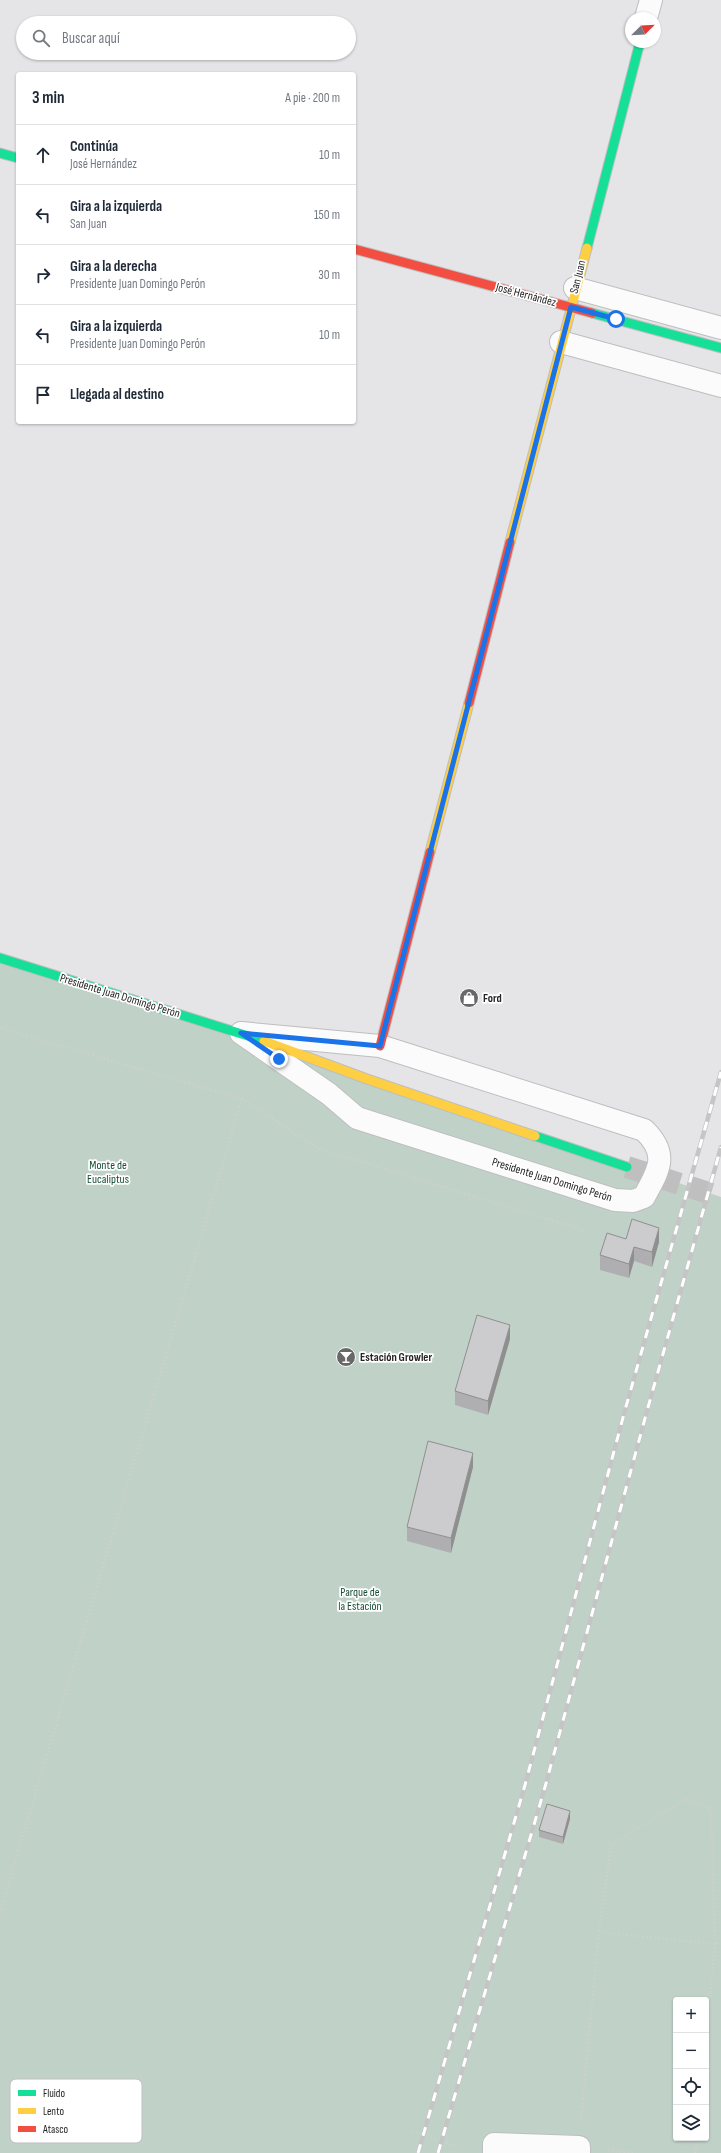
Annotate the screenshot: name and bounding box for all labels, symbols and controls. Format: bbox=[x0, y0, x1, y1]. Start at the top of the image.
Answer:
north arrow bbox=[625, 12, 661, 48]
search box bbox=[16, 16, 356, 60]
icon: search bbox=[30, 27, 52, 49]
text: Buscar aquí bbox=[62, 29, 120, 48]
text: 3 min bbox=[32, 88, 65, 108]
text: A pie · 200 m bbox=[285, 90, 340, 106]
text: Continúa bbox=[70, 137, 118, 156]
icon: ahead bbox=[32, 144, 54, 166]
text: 10 m bbox=[319, 147, 340, 163]
text: José Hernández bbox=[70, 156, 137, 172]
text: Gira a la izquierda bbox=[70, 197, 162, 216]
icon: left bbox=[32, 204, 54, 226]
text: 150 m bbox=[314, 207, 340, 223]
text: San Juan bbox=[70, 216, 107, 232]
text: Gira a la derecha bbox=[70, 257, 157, 276]
street label: San Juan bbox=[567, 259, 589, 295]
icon: right bbox=[32, 264, 54, 286]
text: 30 m bbox=[318, 267, 340, 283]
text: Presidente Juan Domingo Perón bbox=[70, 276, 205, 292]
street label: José Hernández bbox=[493, 279, 558, 310]
route start bbox=[607, 310, 625, 328]
text: Gira a la izquierda bbox=[70, 317, 162, 336]
icon: left bbox=[32, 324, 54, 346]
text: 10 m bbox=[319, 327, 340, 343]
text: Presidente Juan Domingo Perón bbox=[70, 336, 205, 352]
icon: arrive bbox=[32, 384, 54, 406]
text: Llegada al destino bbox=[70, 385, 164, 404]
street label: Presidente Juan Domingo Perón bbox=[58, 971, 182, 1021]
shop icon: Ford bbox=[458, 987, 480, 1009]
place label: Ford bbox=[483, 991, 502, 1006]
route end bbox=[270, 1050, 288, 1068]
street label: Presidente Juan Domingo Perón bbox=[490, 1155, 614, 1205]
park label: Monte de Eucaliptus bbox=[87, 1158, 129, 1187]
bar icon: Estación Growler bbox=[335, 1346, 357, 1368]
place label: Estación Growler bbox=[360, 1350, 432, 1365]
park label: Parque de la Estación bbox=[338, 1585, 382, 1614]
map controls bbox=[673, 1997, 709, 2141]
button: + bbox=[673, 1997, 709, 2033]
button: − bbox=[673, 2033, 709, 2069]
button: locate bbox=[673, 2069, 709, 2105]
legend bbox=[10, 2079, 142, 2143]
text: Fluido bbox=[43, 2087, 65, 2100]
text: Lento bbox=[43, 2105, 64, 2118]
button: layers bbox=[673, 2105, 709, 2141]
text: Atasco bbox=[42, 2123, 69, 2136]

